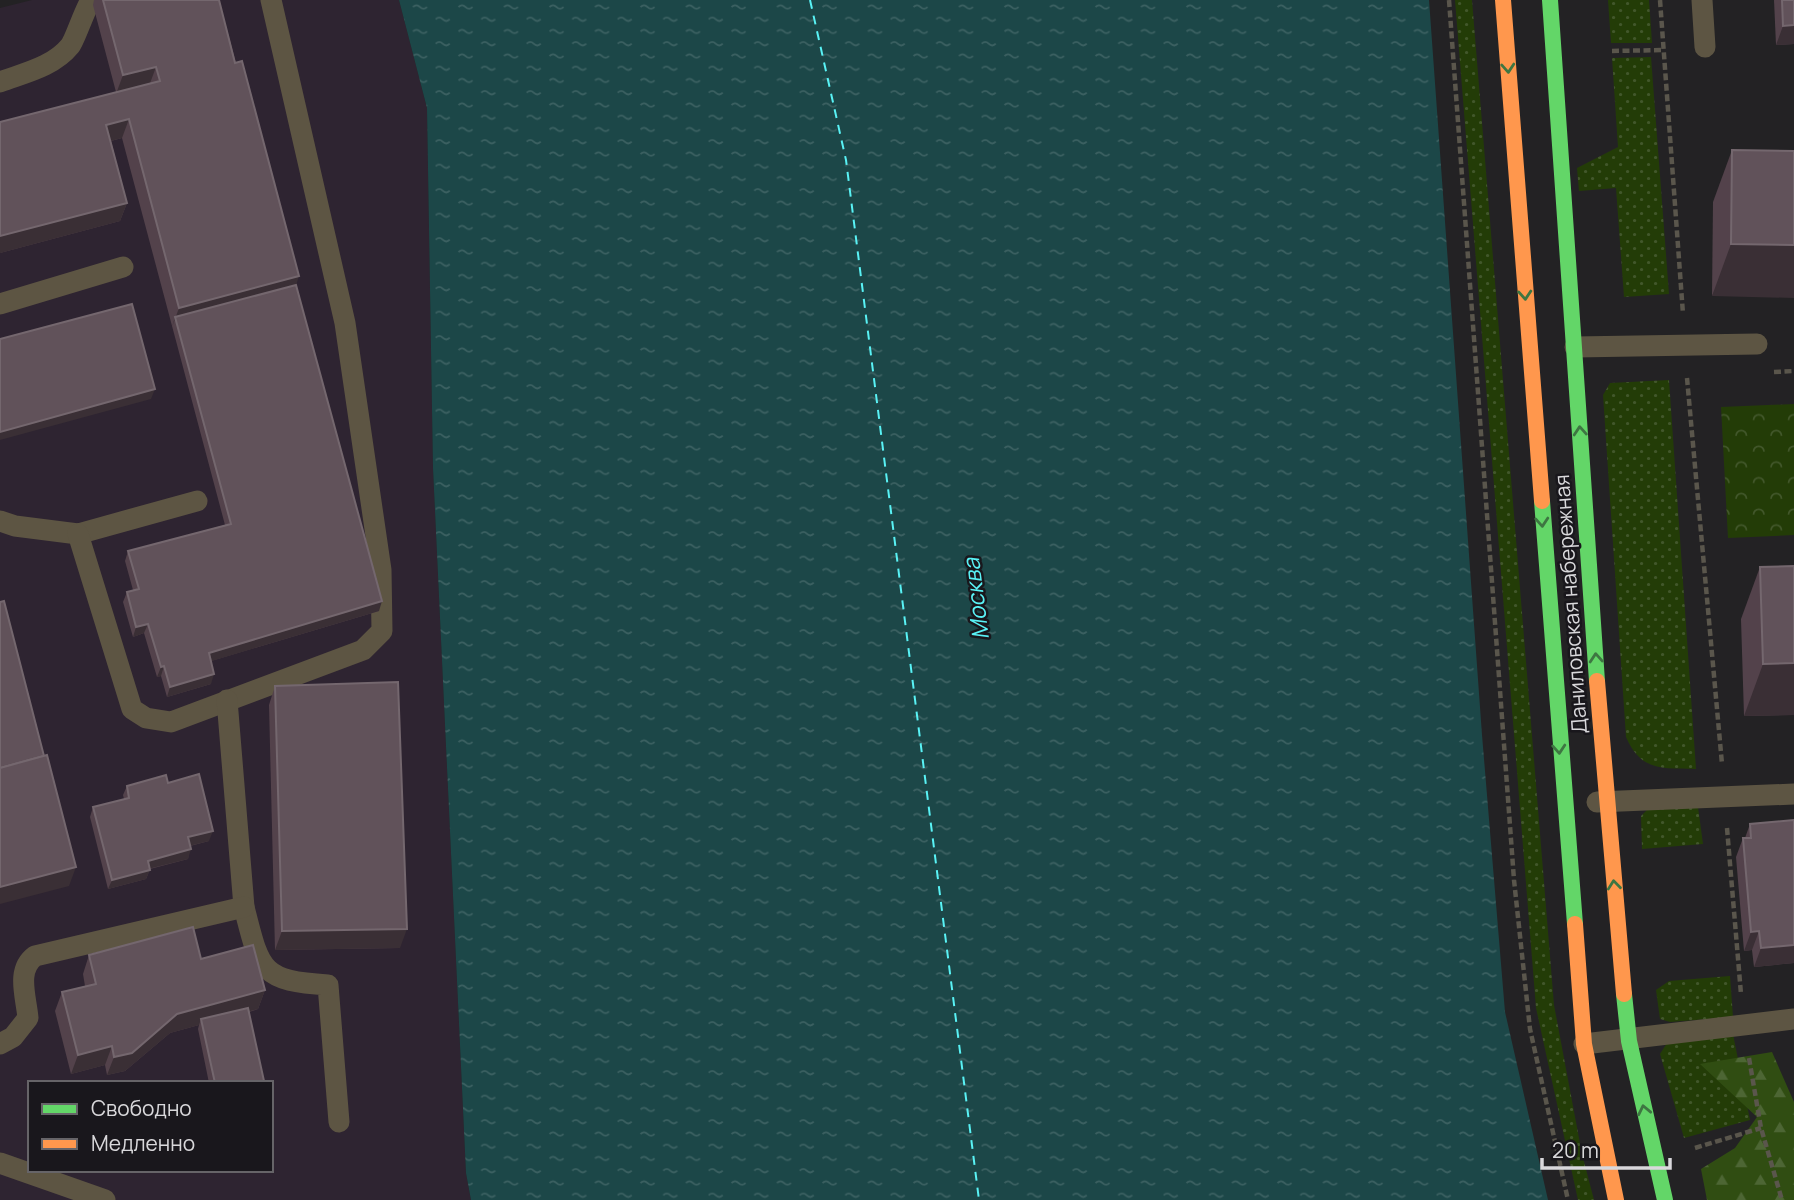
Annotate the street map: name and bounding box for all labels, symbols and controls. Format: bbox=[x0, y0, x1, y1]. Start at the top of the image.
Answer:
one-way arrow bbox=[1500, 63, 1515, 74]
one-way arrow bbox=[1517, 290, 1532, 301]
one-way arrow bbox=[1573, 425, 1588, 436]
street label: Даниловская набережная bbox=[1547, 473, 1593, 735]
one-way arrow bbox=[1534, 517, 1549, 528]
water label: Москва bbox=[954, 555, 996, 642]
one-way arrow bbox=[1588, 652, 1603, 663]
one-way arrow bbox=[1551, 743, 1566, 754]
one-way arrow bbox=[1606, 879, 1621, 890]
legend bbox=[28, 1081, 273, 1172]
text: Свободно bbox=[91, 1094, 192, 1122]
one-way arrow bbox=[1638, 1104, 1653, 1116]
scale bar bbox=[1542, 1126, 1670, 1170]
text: Медленно bbox=[91, 1129, 195, 1157]
text: 20 m bbox=[1552, 1136, 1599, 1164]

